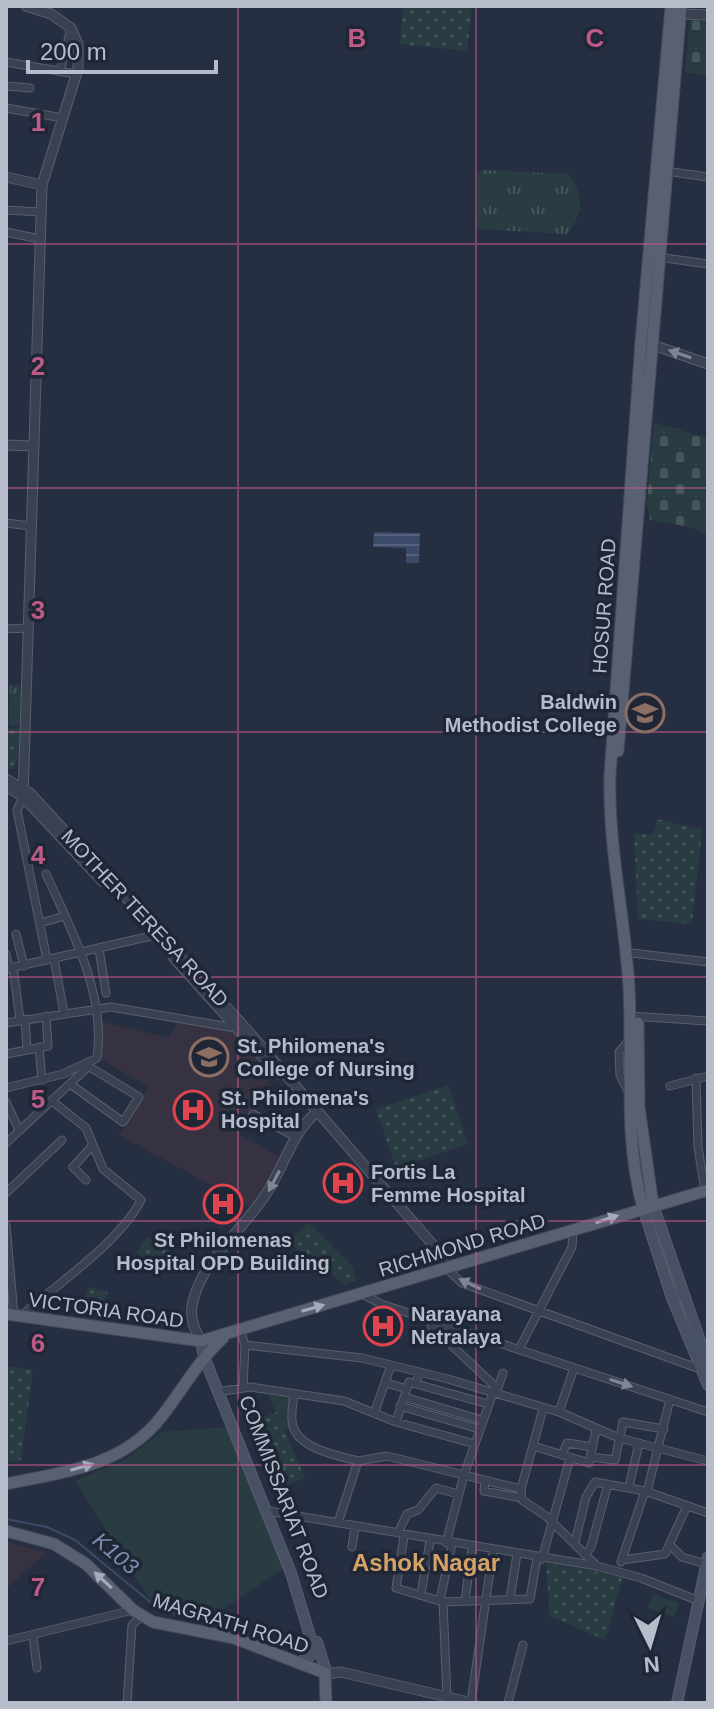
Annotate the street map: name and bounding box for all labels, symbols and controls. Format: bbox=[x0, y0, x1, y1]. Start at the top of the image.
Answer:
text: B bbox=[348, 23, 366, 53]
text: C bbox=[586, 23, 605, 53]
scale bar bbox=[28, 24, 216, 74]
text: 200 m bbox=[40, 38, 107, 65]
text: 1 bbox=[31, 107, 45, 137]
one-way arrow bbox=[667, 348, 691, 360]
text: 2 bbox=[31, 351, 45, 381]
street label: HOSUR ROAD bbox=[588, 538, 620, 674]
text: 3 bbox=[31, 595, 45, 625]
place label: Baldwin Methodist College bbox=[445, 691, 617, 736]
school or university icon: Baldwin Methodist College bbox=[624, 692, 666, 734]
street label: MOTHER TERESA ROAD bbox=[57, 825, 233, 1011]
text: 4 bbox=[31, 840, 46, 870]
place label: St. Philomena's College of Nursing bbox=[237, 1035, 415, 1080]
school or university icon: St. Philomena's College of Nursing bbox=[188, 1036, 230, 1078]
text: 5 bbox=[31, 1084, 45, 1114]
place label: St. Philomena's Hospital bbox=[221, 1087, 369, 1132]
hospital icon: St. Philomena's Hospital bbox=[172, 1089, 214, 1131]
place label: Fortis La Femme Hospital bbox=[371, 1161, 525, 1206]
hospital icon: Fortis La Femme Hospital bbox=[322, 1162, 364, 1204]
one-way arrow bbox=[267, 1170, 281, 1192]
hospital icon: St Philomenas Hospital OPD Building bbox=[202, 1183, 244, 1225]
street label: RICHMOND ROAD bbox=[376, 1209, 548, 1281]
one-way arrow bbox=[596, 1213, 620, 1225]
place label: St Philomenas Hospital OPD Building bbox=[116, 1229, 330, 1274]
one-way arrow bbox=[458, 1277, 481, 1291]
street label: VICTORIA ROAD bbox=[27, 1288, 185, 1332]
one-way arrow bbox=[301, 1302, 326, 1314]
place label: Narayana Netralaya bbox=[411, 1303, 502, 1348]
hospital icon: Narayana Netralaya bbox=[362, 1305, 404, 1347]
text: 6 bbox=[31, 1328, 45, 1358]
one-way arrow bbox=[609, 1378, 633, 1390]
street label: COMMISSARIAT ROAD bbox=[235, 1392, 333, 1602]
one-way arrow bbox=[70, 1461, 95, 1473]
water label: K103 bbox=[88, 1527, 144, 1580]
district label: Ashok Nagar bbox=[352, 1549, 500, 1576]
text: 7 bbox=[31, 1572, 45, 1602]
one-way arrow bbox=[94, 1572, 113, 1590]
street label: MAGRATH ROAD bbox=[150, 1589, 312, 1657]
north arrow bbox=[610, 1605, 690, 1685]
text: N bbox=[643, 1651, 661, 1678]

